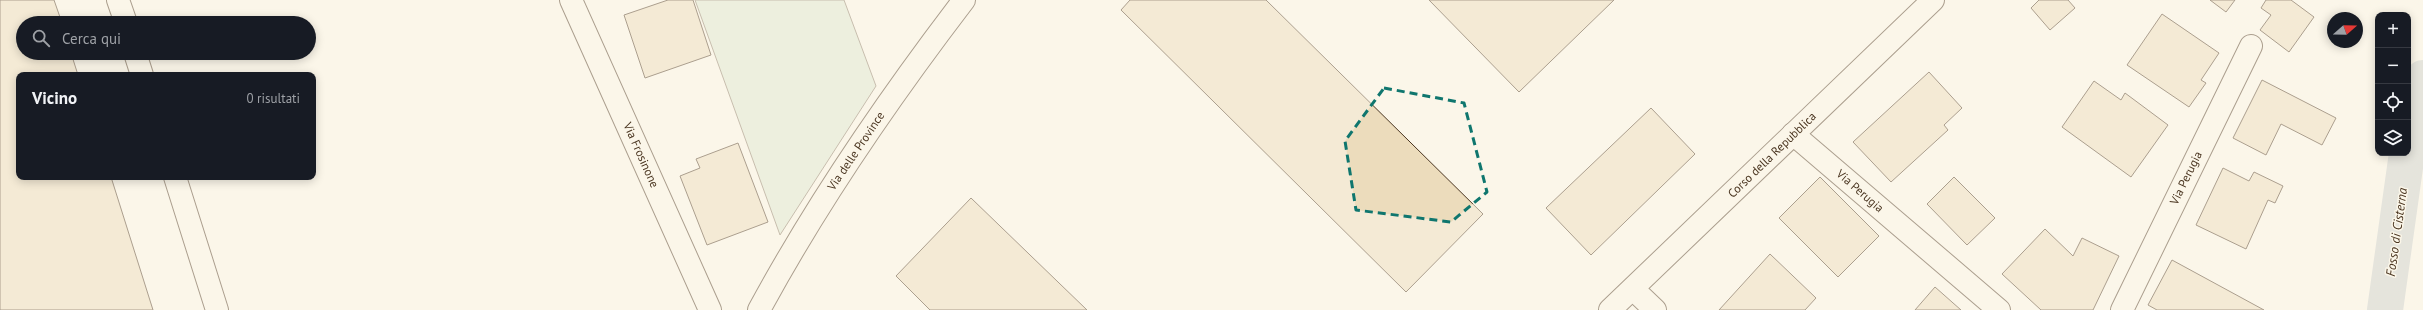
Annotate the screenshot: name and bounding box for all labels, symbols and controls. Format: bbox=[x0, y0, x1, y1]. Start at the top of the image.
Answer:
north arrow bbox=[2327, 12, 2363, 48]
map controls bbox=[2375, 12, 2411, 156]
button: + bbox=[2375, 12, 2411, 48]
search box bbox=[16, 16, 316, 60]
icon: search bbox=[30, 27, 52, 49]
text: Cerca qui bbox=[62, 29, 121, 48]
button: − bbox=[2375, 48, 2411, 84]
button: locate bbox=[2375, 84, 2411, 120]
text: Vicino bbox=[32, 87, 77, 109]
text: 0 risultati bbox=[247, 90, 300, 107]
street label: Via delle Province bbox=[823, 109, 887, 194]
street label: Corso della Repubblica bbox=[1724, 109, 1819, 201]
street label: Via Frosinone bbox=[620, 119, 663, 190]
button: layers bbox=[2375, 120, 2411, 156]
street label: Via Perugia bbox=[2166, 149, 2205, 208]
street label: Via Perugia bbox=[1833, 165, 1887, 215]
water label: Fosso di Cisterna bbox=[2382, 186, 2411, 278]

